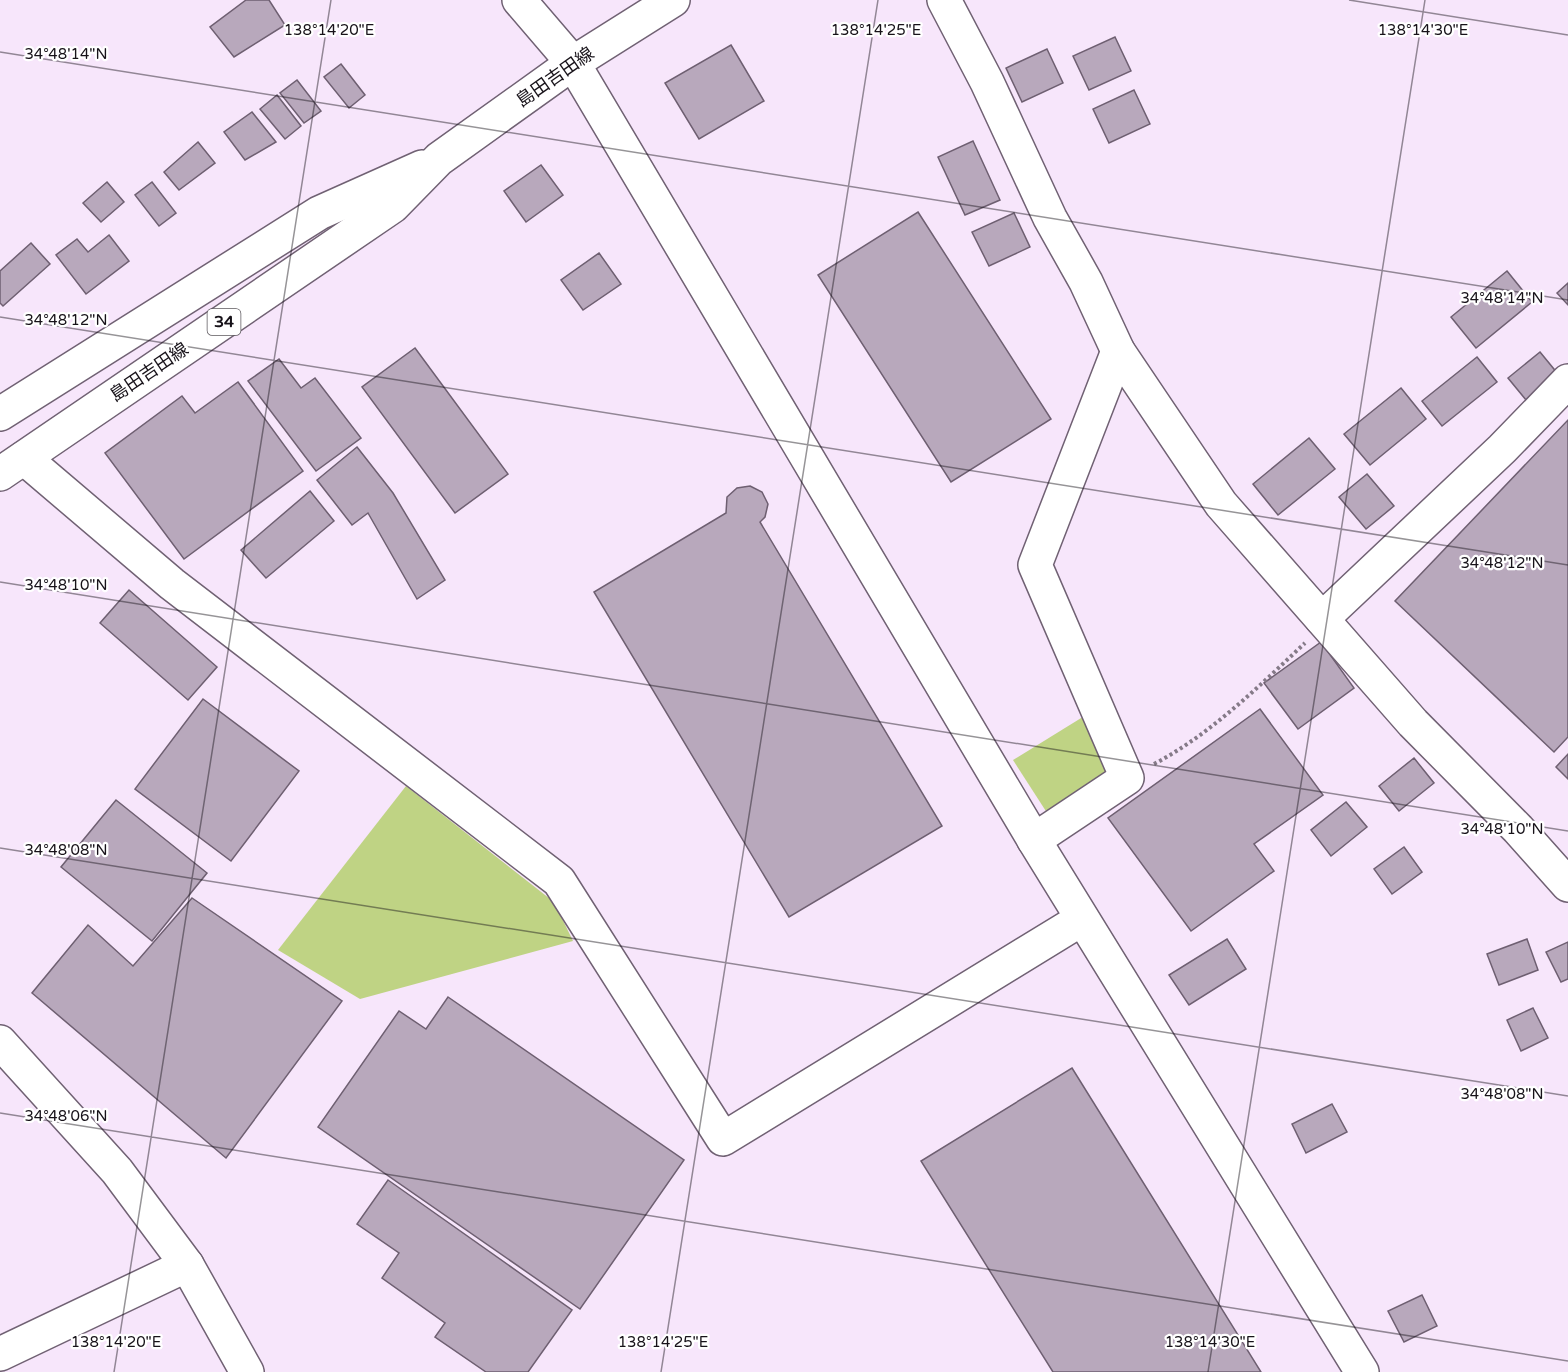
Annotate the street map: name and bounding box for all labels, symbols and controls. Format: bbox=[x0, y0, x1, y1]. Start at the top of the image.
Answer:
text: 138°14'20"E bbox=[284, 21, 374, 39]
text: 138°14'25"E bbox=[831, 21, 921, 39]
text: 138°14'30"E bbox=[1378, 21, 1468, 39]
street label: 島田吉田線 bbox=[512, 42, 598, 112]
text: 34°48'14"N bbox=[24, 45, 108, 63]
text: 34°48'14"N bbox=[1460, 289, 1544, 307]
road number: 34 bbox=[208, 309, 240, 335]
text: 34°48'12"N bbox=[24, 311, 108, 329]
street label: 島田吉田線 bbox=[106, 338, 192, 406]
text: 34°48'12"N bbox=[1460, 554, 1544, 572]
text: 34°48'10"N bbox=[24, 576, 108, 594]
text: 34°48'10"N bbox=[1460, 820, 1544, 838]
text: 34°48'08"N bbox=[24, 841, 108, 859]
text: 34°48'08"N bbox=[1460, 1085, 1544, 1103]
text: 34°48'06"N bbox=[24, 1107, 108, 1125]
text: 138°14'20"E bbox=[71, 1333, 161, 1351]
text: 138°14'25"E bbox=[618, 1333, 708, 1351]
text: 138°14'30"E bbox=[1165, 1333, 1255, 1351]

